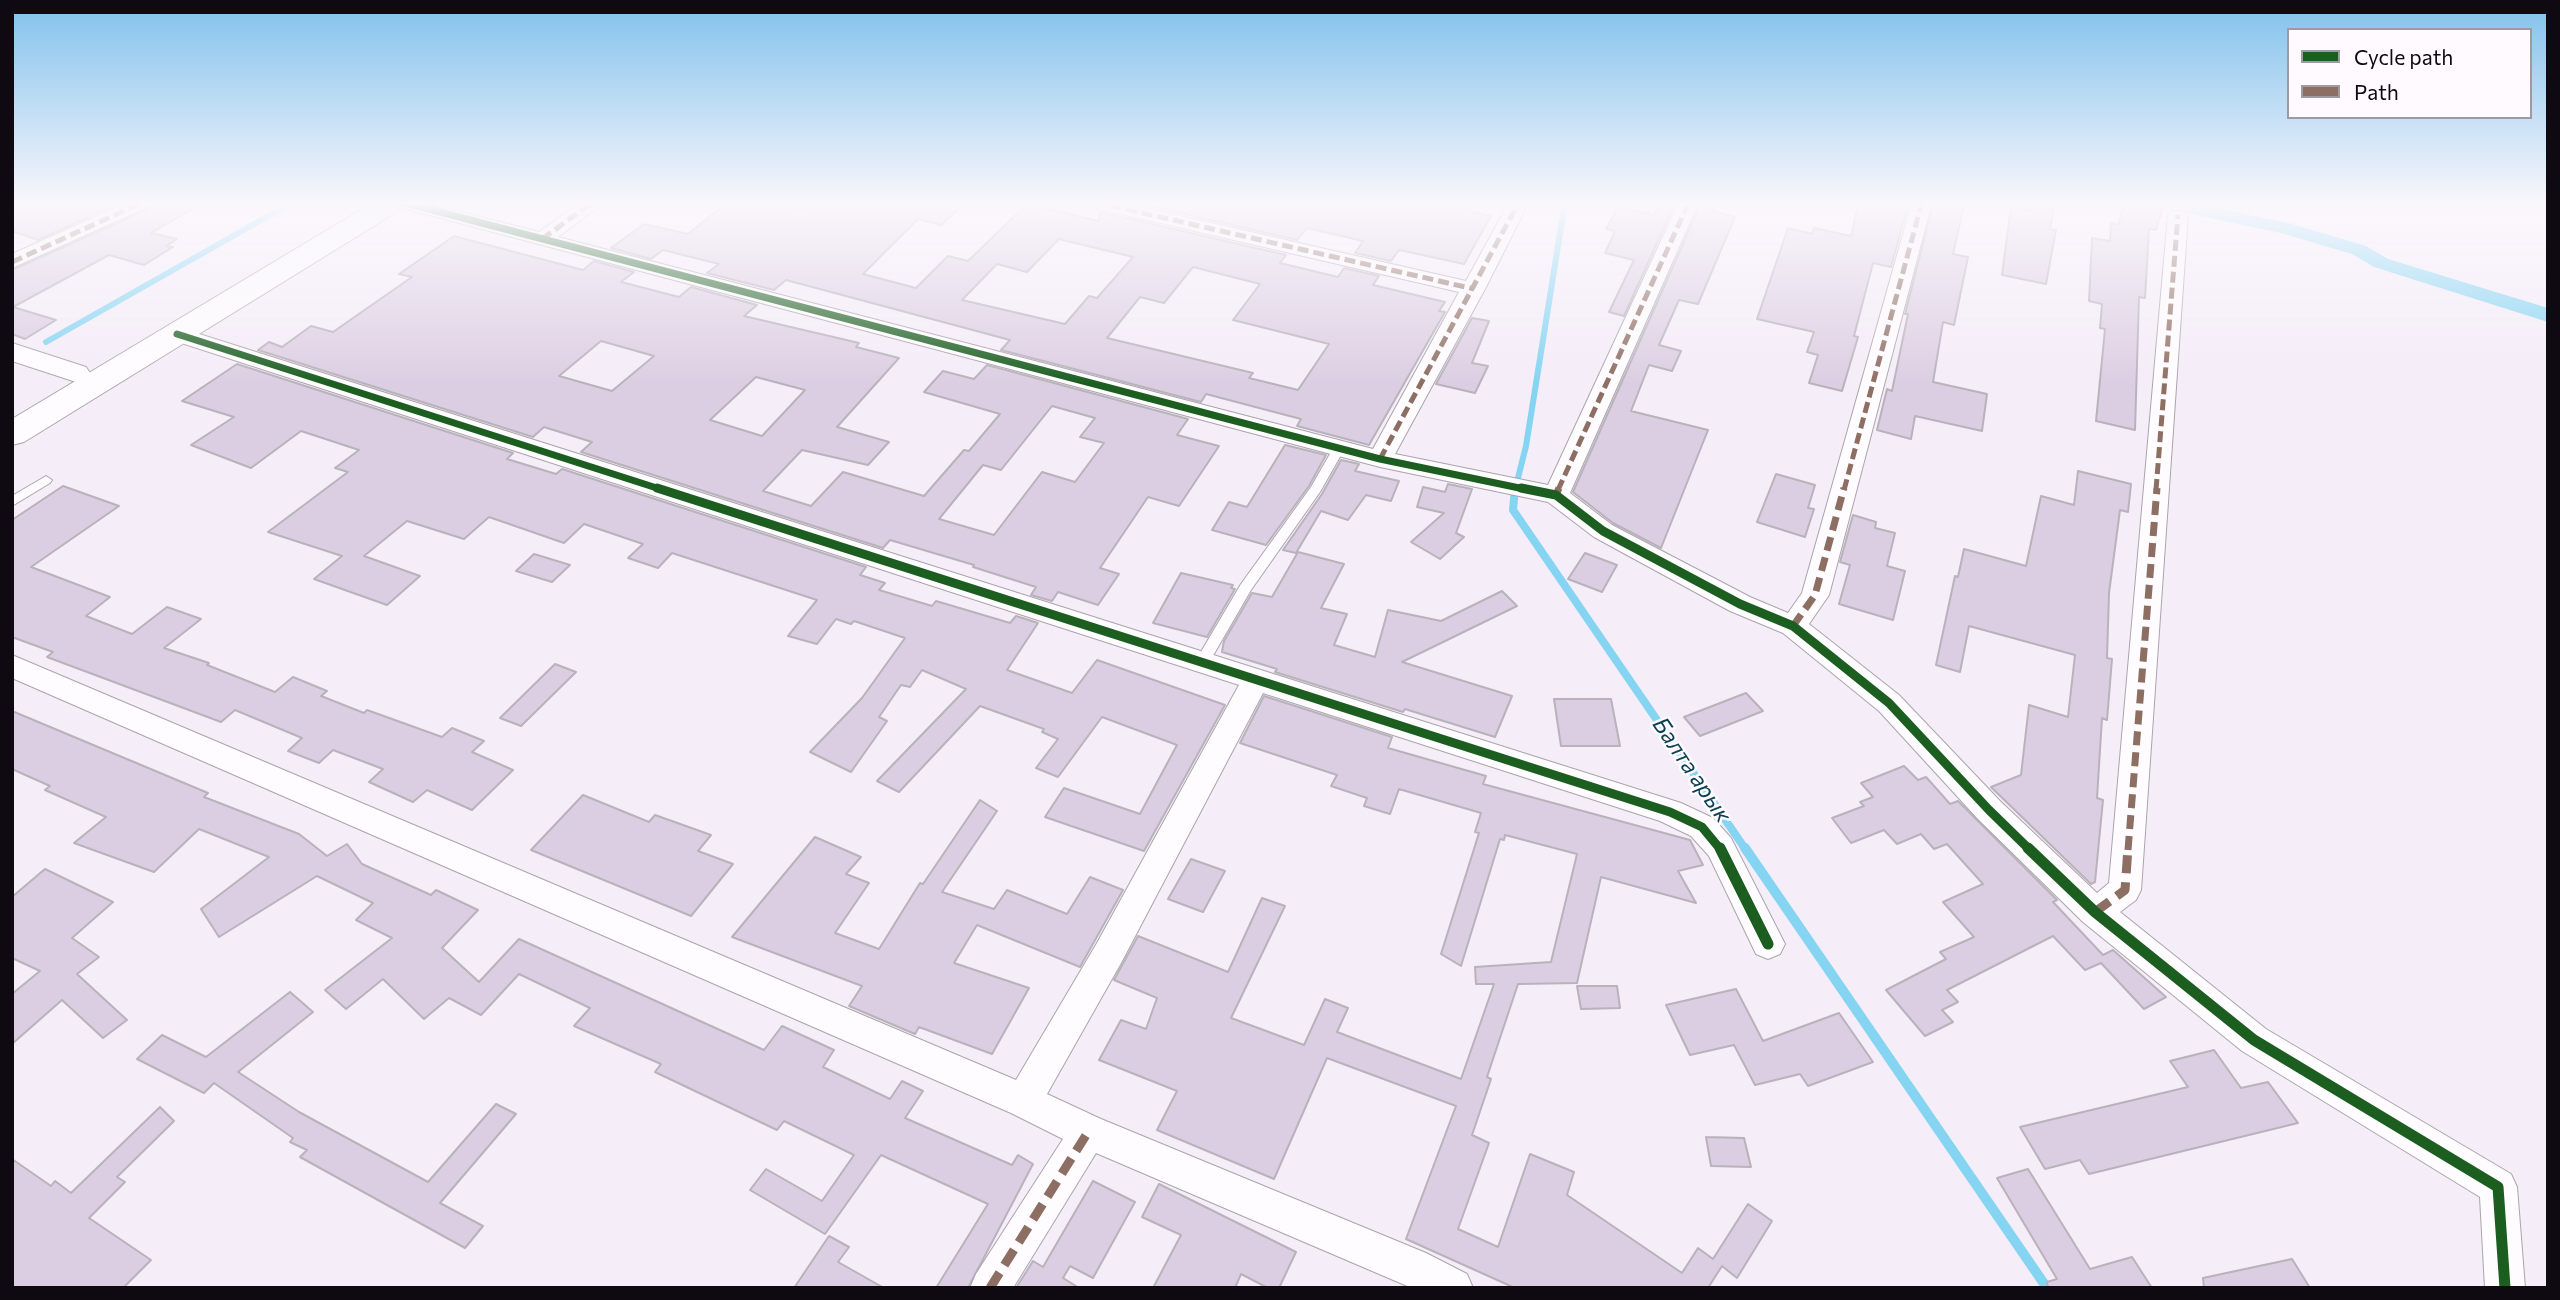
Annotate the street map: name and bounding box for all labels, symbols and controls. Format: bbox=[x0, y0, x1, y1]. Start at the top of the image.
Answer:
legend bbox=[2287, 28, 2532, 119]
text: Cycle path bbox=[2354, 44, 2453, 69]
text: Path bbox=[2354, 79, 2399, 104]
water label: Балта арык bbox=[1647, 712, 1737, 828]

